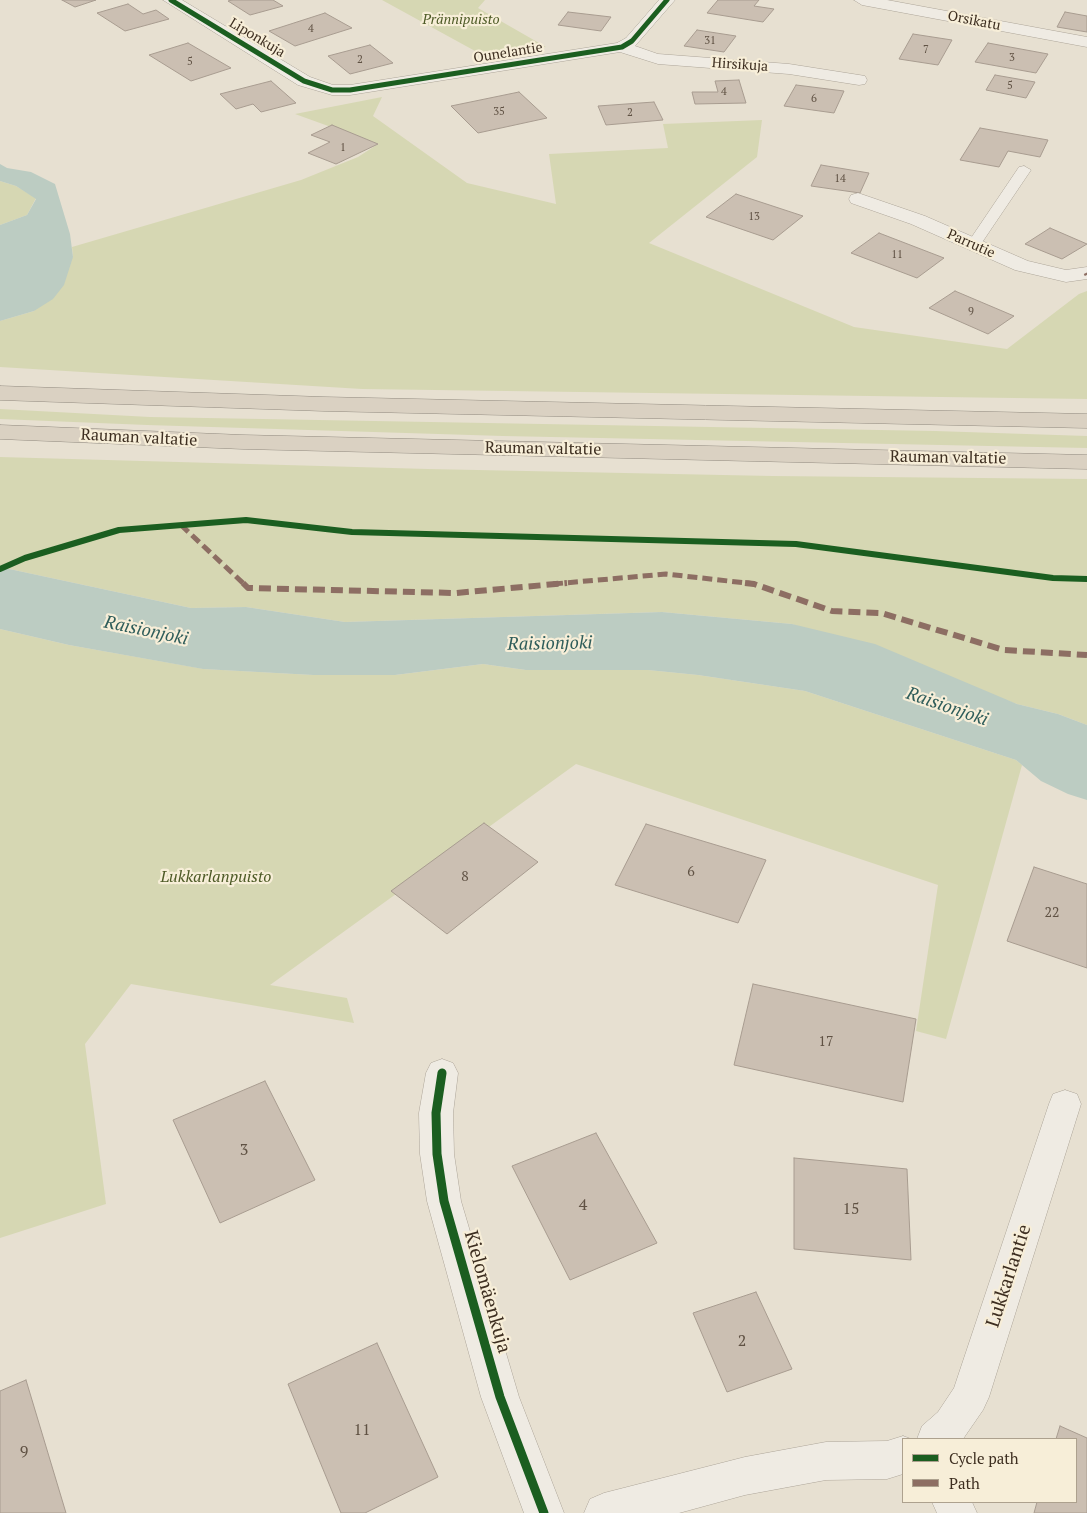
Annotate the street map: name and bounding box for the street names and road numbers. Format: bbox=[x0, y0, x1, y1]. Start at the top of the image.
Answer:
street label: Orsikatu bbox=[946, 8, 1002, 34]
street label: Liponkuja bbox=[226, 15, 288, 61]
street label: Ounelantie bbox=[472, 39, 544, 67]
street label: Hirsikuja bbox=[711, 55, 769, 75]
street label: Parrutie bbox=[944, 226, 998, 262]
street label: Rauman valtatie bbox=[80, 425, 198, 451]
street label: Rauman valtatie bbox=[485, 438, 601, 460]
street label: Rauman valtatie bbox=[890, 447, 1006, 469]
street label: Lukkarlantie bbox=[982, 1222, 1036, 1330]
street label: Kielomäenkuja bbox=[459, 1228, 515, 1356]

